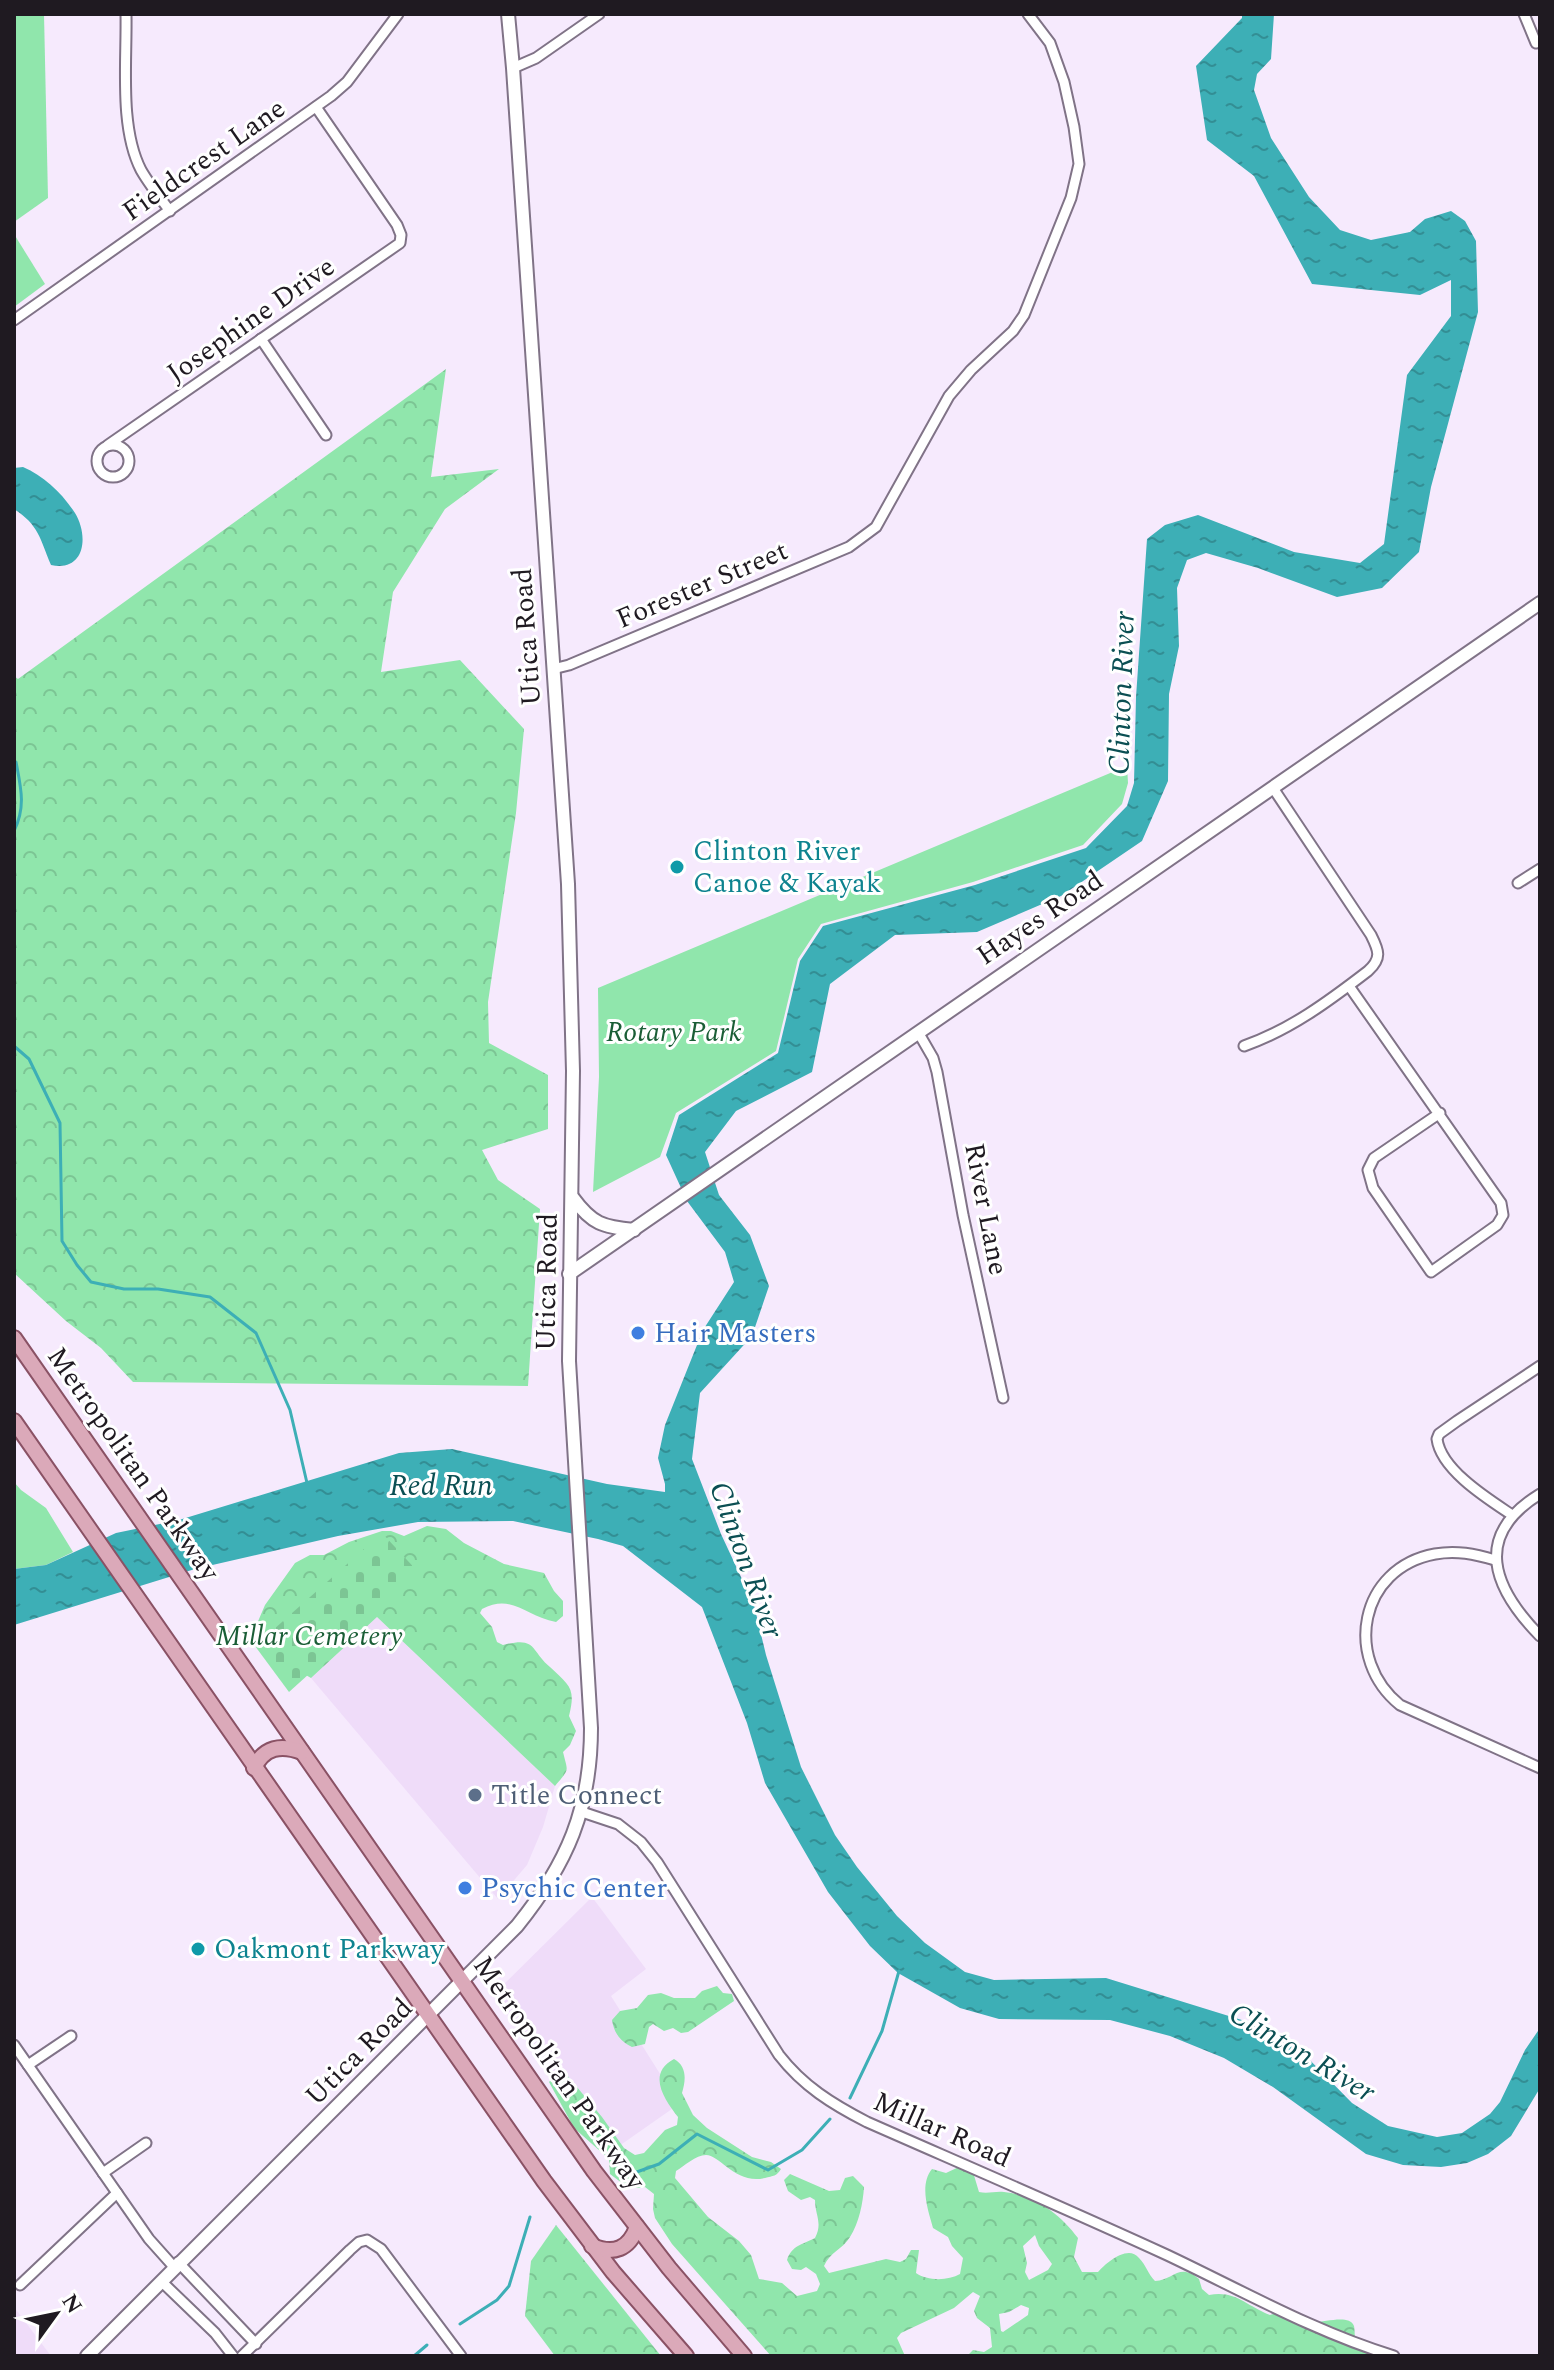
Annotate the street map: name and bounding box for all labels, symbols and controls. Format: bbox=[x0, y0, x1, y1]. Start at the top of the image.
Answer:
street label: Fieldcrest Lane bbox=[113, 88, 295, 232]
street label: Josephine Drive bbox=[158, 246, 344, 394]
street label: Forester Street bbox=[609, 529, 795, 641]
street label: Utica Road bbox=[501, 567, 553, 707]
water label: Clinton River bbox=[1096, 610, 1148, 776]
place label: Clinton River Canoe & Kayak bbox=[693, 830, 881, 905]
marker: Clinton River Canoe & Kayak bbox=[668, 858, 686, 876]
street label: Hayes Road bbox=[968, 860, 1112, 976]
park label: Rotary Park bbox=[606, 1011, 742, 1054]
street label: River Lane bbox=[952, 1139, 1020, 1279]
street label: Utica Road bbox=[524, 1213, 570, 1351]
place label: Hair Masters bbox=[654, 1312, 816, 1355]
marker: Hair Masters bbox=[629, 1324, 647, 1342]
street label: Metropolitan Parkway bbox=[36, 1338, 231, 1591]
water label: Red Run bbox=[389, 1463, 493, 1509]
water label: Clinton River bbox=[696, 1475, 796, 1645]
park label: Millar Cemetery bbox=[215, 1615, 403, 1658]
place label: Title Connect bbox=[491, 1774, 662, 1817]
marker: Title Connect bbox=[466, 1786, 484, 1804]
place label: Psychic Center bbox=[481, 1867, 667, 1910]
marker: Psychic Center bbox=[456, 1879, 474, 1897]
place label: Oakmont Parkway bbox=[214, 1928, 446, 1971]
marker: Oakmont Parkway bbox=[189, 1940, 207, 1958]
street label: Metropolitan Parkway bbox=[462, 1947, 657, 2200]
street label: Utica Road bbox=[295, 1988, 423, 2116]
water label: Clinton River bbox=[1220, 1991, 1385, 2115]
street label: Millar Road bbox=[866, 2080, 1018, 2180]
north arrow bbox=[16, 2274, 96, 2354]
text: N bbox=[53, 2287, 90, 2320]

